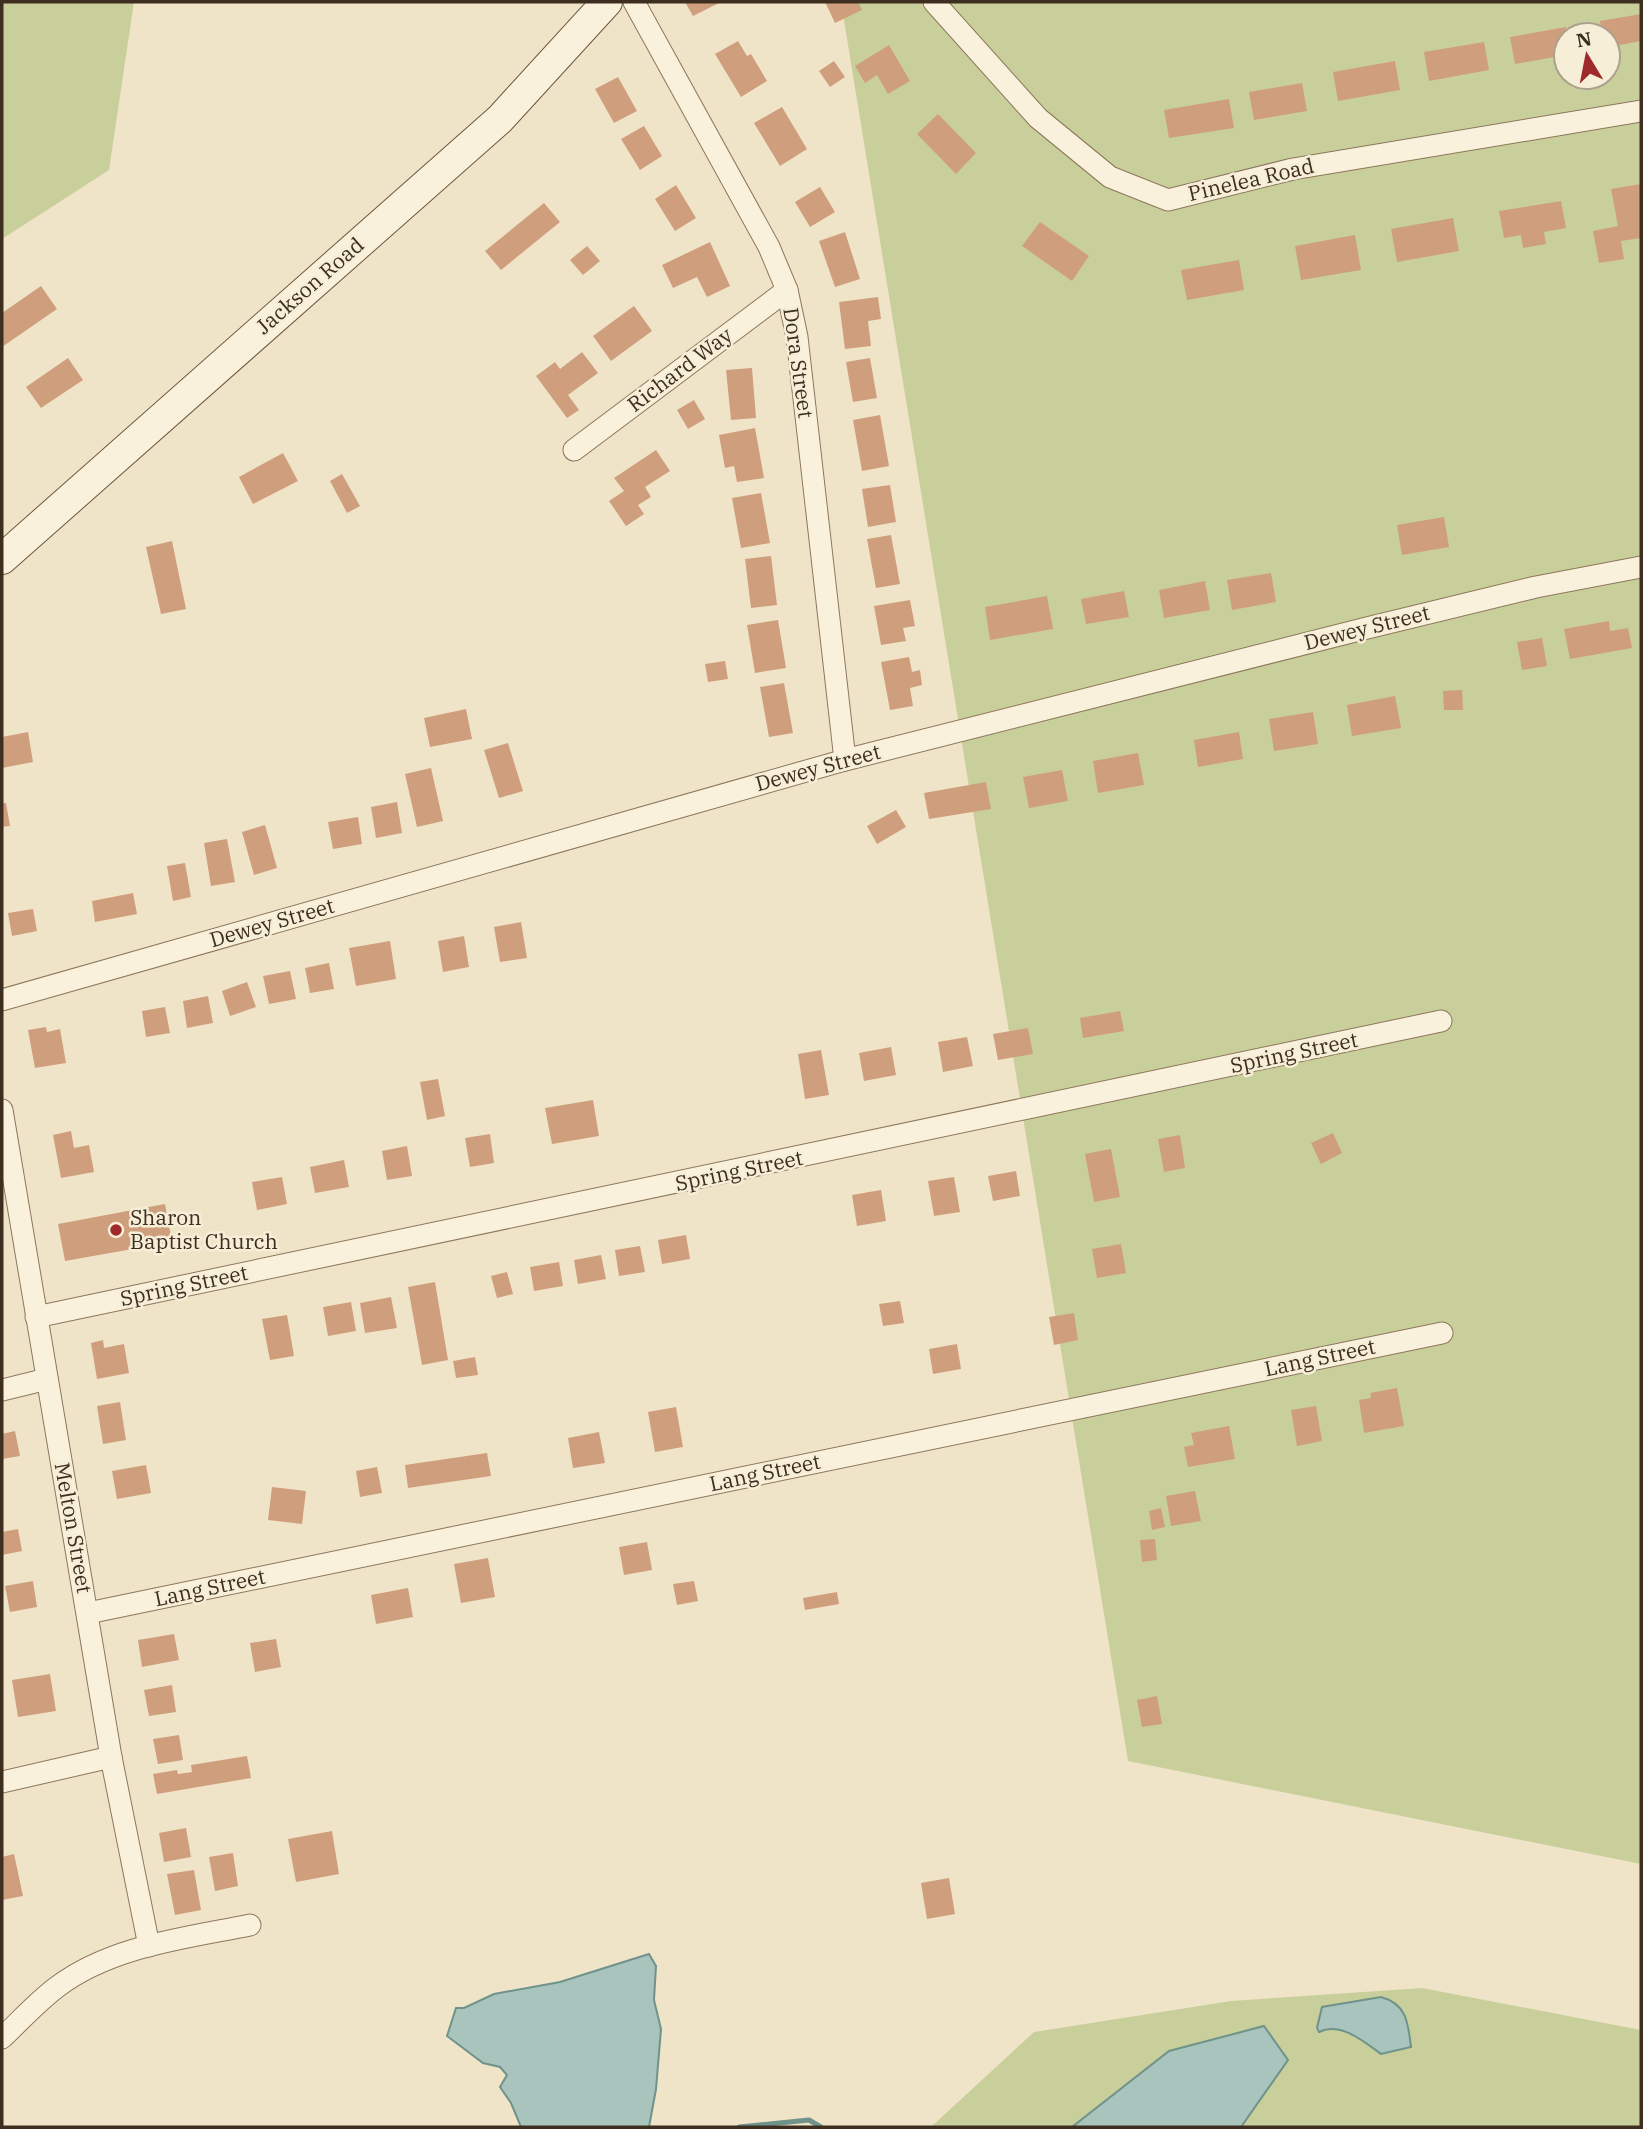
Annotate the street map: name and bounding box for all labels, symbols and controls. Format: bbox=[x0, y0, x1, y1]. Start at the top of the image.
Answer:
north arrow bbox=[1552, 21, 1622, 91]
text: N bbox=[1575, 26, 1594, 52]
street label: Pinelea Road bbox=[1185, 151, 1317, 207]
street label: Jackson Road bbox=[249, 230, 369, 340]
street label: Dora Street bbox=[777, 306, 821, 420]
street label: Richard Way bbox=[621, 320, 738, 418]
street label: Dewey Street bbox=[1301, 598, 1432, 656]
street label: Dewey Street bbox=[752, 737, 883, 797]
street label: Dewey Street bbox=[206, 891, 337, 953]
street label: Spring Street bbox=[1227, 1025, 1360, 1079]
street label: Spring Street bbox=[672, 1143, 805, 1197]
place label: Sharon Baptist Church bbox=[130, 1203, 278, 1255]
marker: Sharon Baptist Church bbox=[108, 1222, 124, 1238]
street label: Spring Street bbox=[117, 1258, 250, 1312]
street label: Lang Street bbox=[1262, 1332, 1378, 1382]
street label: Lang Street bbox=[707, 1447, 823, 1497]
street label: Melton Street bbox=[49, 1460, 99, 1595]
street label: Lang Street bbox=[152, 1562, 268, 1612]

